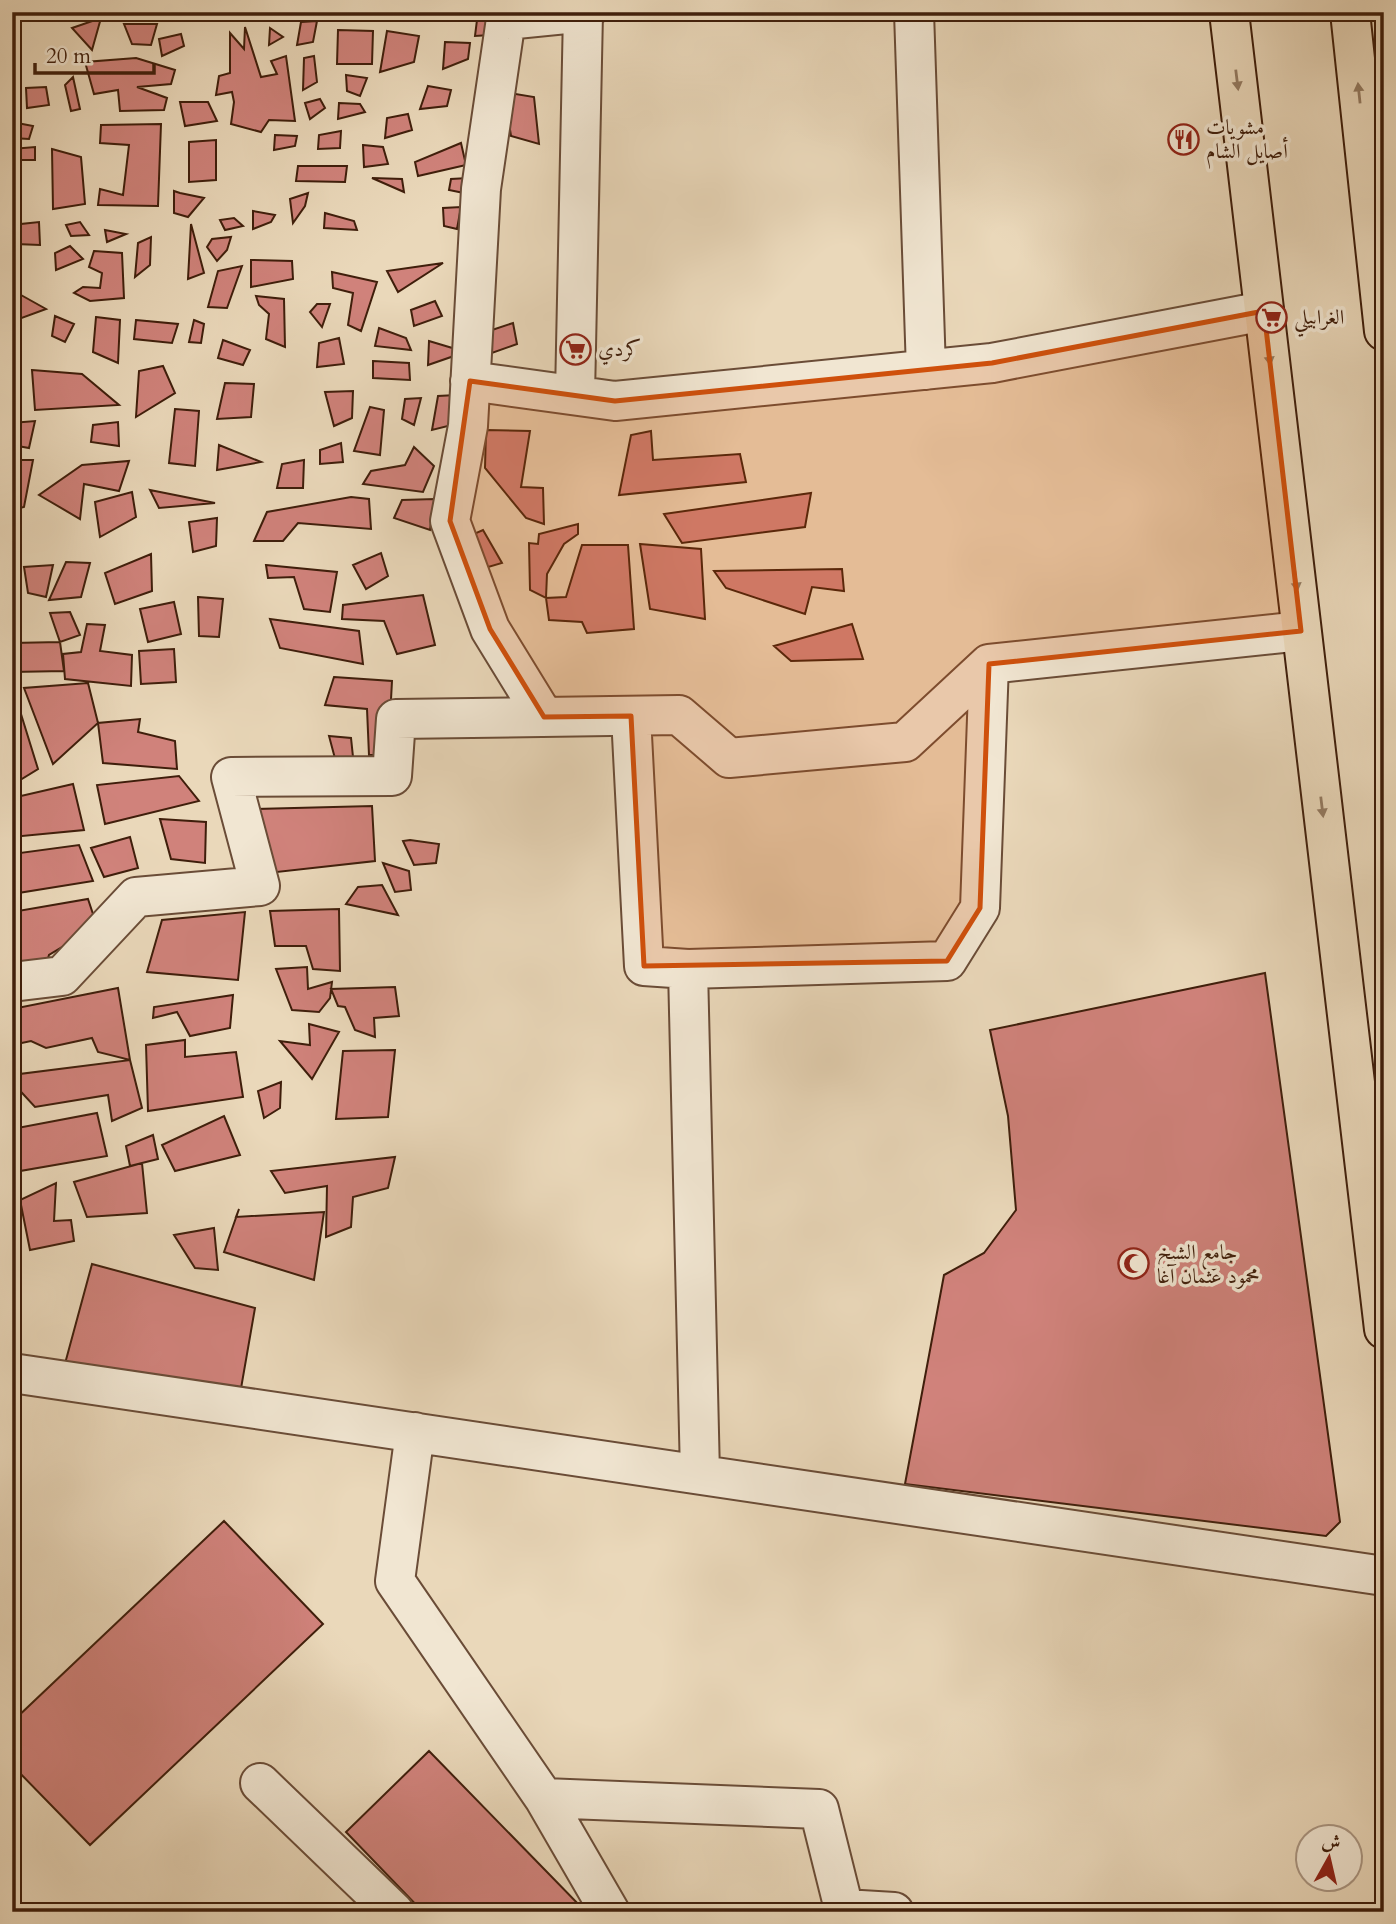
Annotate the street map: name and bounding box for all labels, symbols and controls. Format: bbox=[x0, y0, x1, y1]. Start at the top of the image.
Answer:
scale bar bbox=[35, 32, 154, 76]
text: 20 m bbox=[46, 42, 91, 71]
one-way arrow bbox=[1231, 69, 1242, 91]
one-way arrow bbox=[1353, 82, 1364, 104]
place label: مشويات أصايل الشام bbox=[1206, 113, 1288, 169]
restaurant icon: مشويات أصايل الشام bbox=[1166, 122, 1200, 156]
supermarket icon: الغرابيلي bbox=[1254, 300, 1288, 334]
place label: الغرابيلي bbox=[1294, 303, 1344, 337]
supermarket icon: كردي bbox=[558, 332, 592, 366]
place label: كردي bbox=[598, 335, 641, 365]
one-way arrow bbox=[1264, 344, 1275, 366]
one-way arrow bbox=[1290, 570, 1301, 592]
one-way arrow bbox=[1317, 796, 1328, 818]
place label: جامع الشيخ محمود عثمان آغا bbox=[1157, 1238, 1260, 1291]
mosque icon: جامع الشيخ محمود عثمان آغا bbox=[1117, 1247, 1151, 1281]
north arrow bbox=[1294, 1822, 1364, 1892]
text: ش bbox=[1320, 1828, 1342, 1856]

